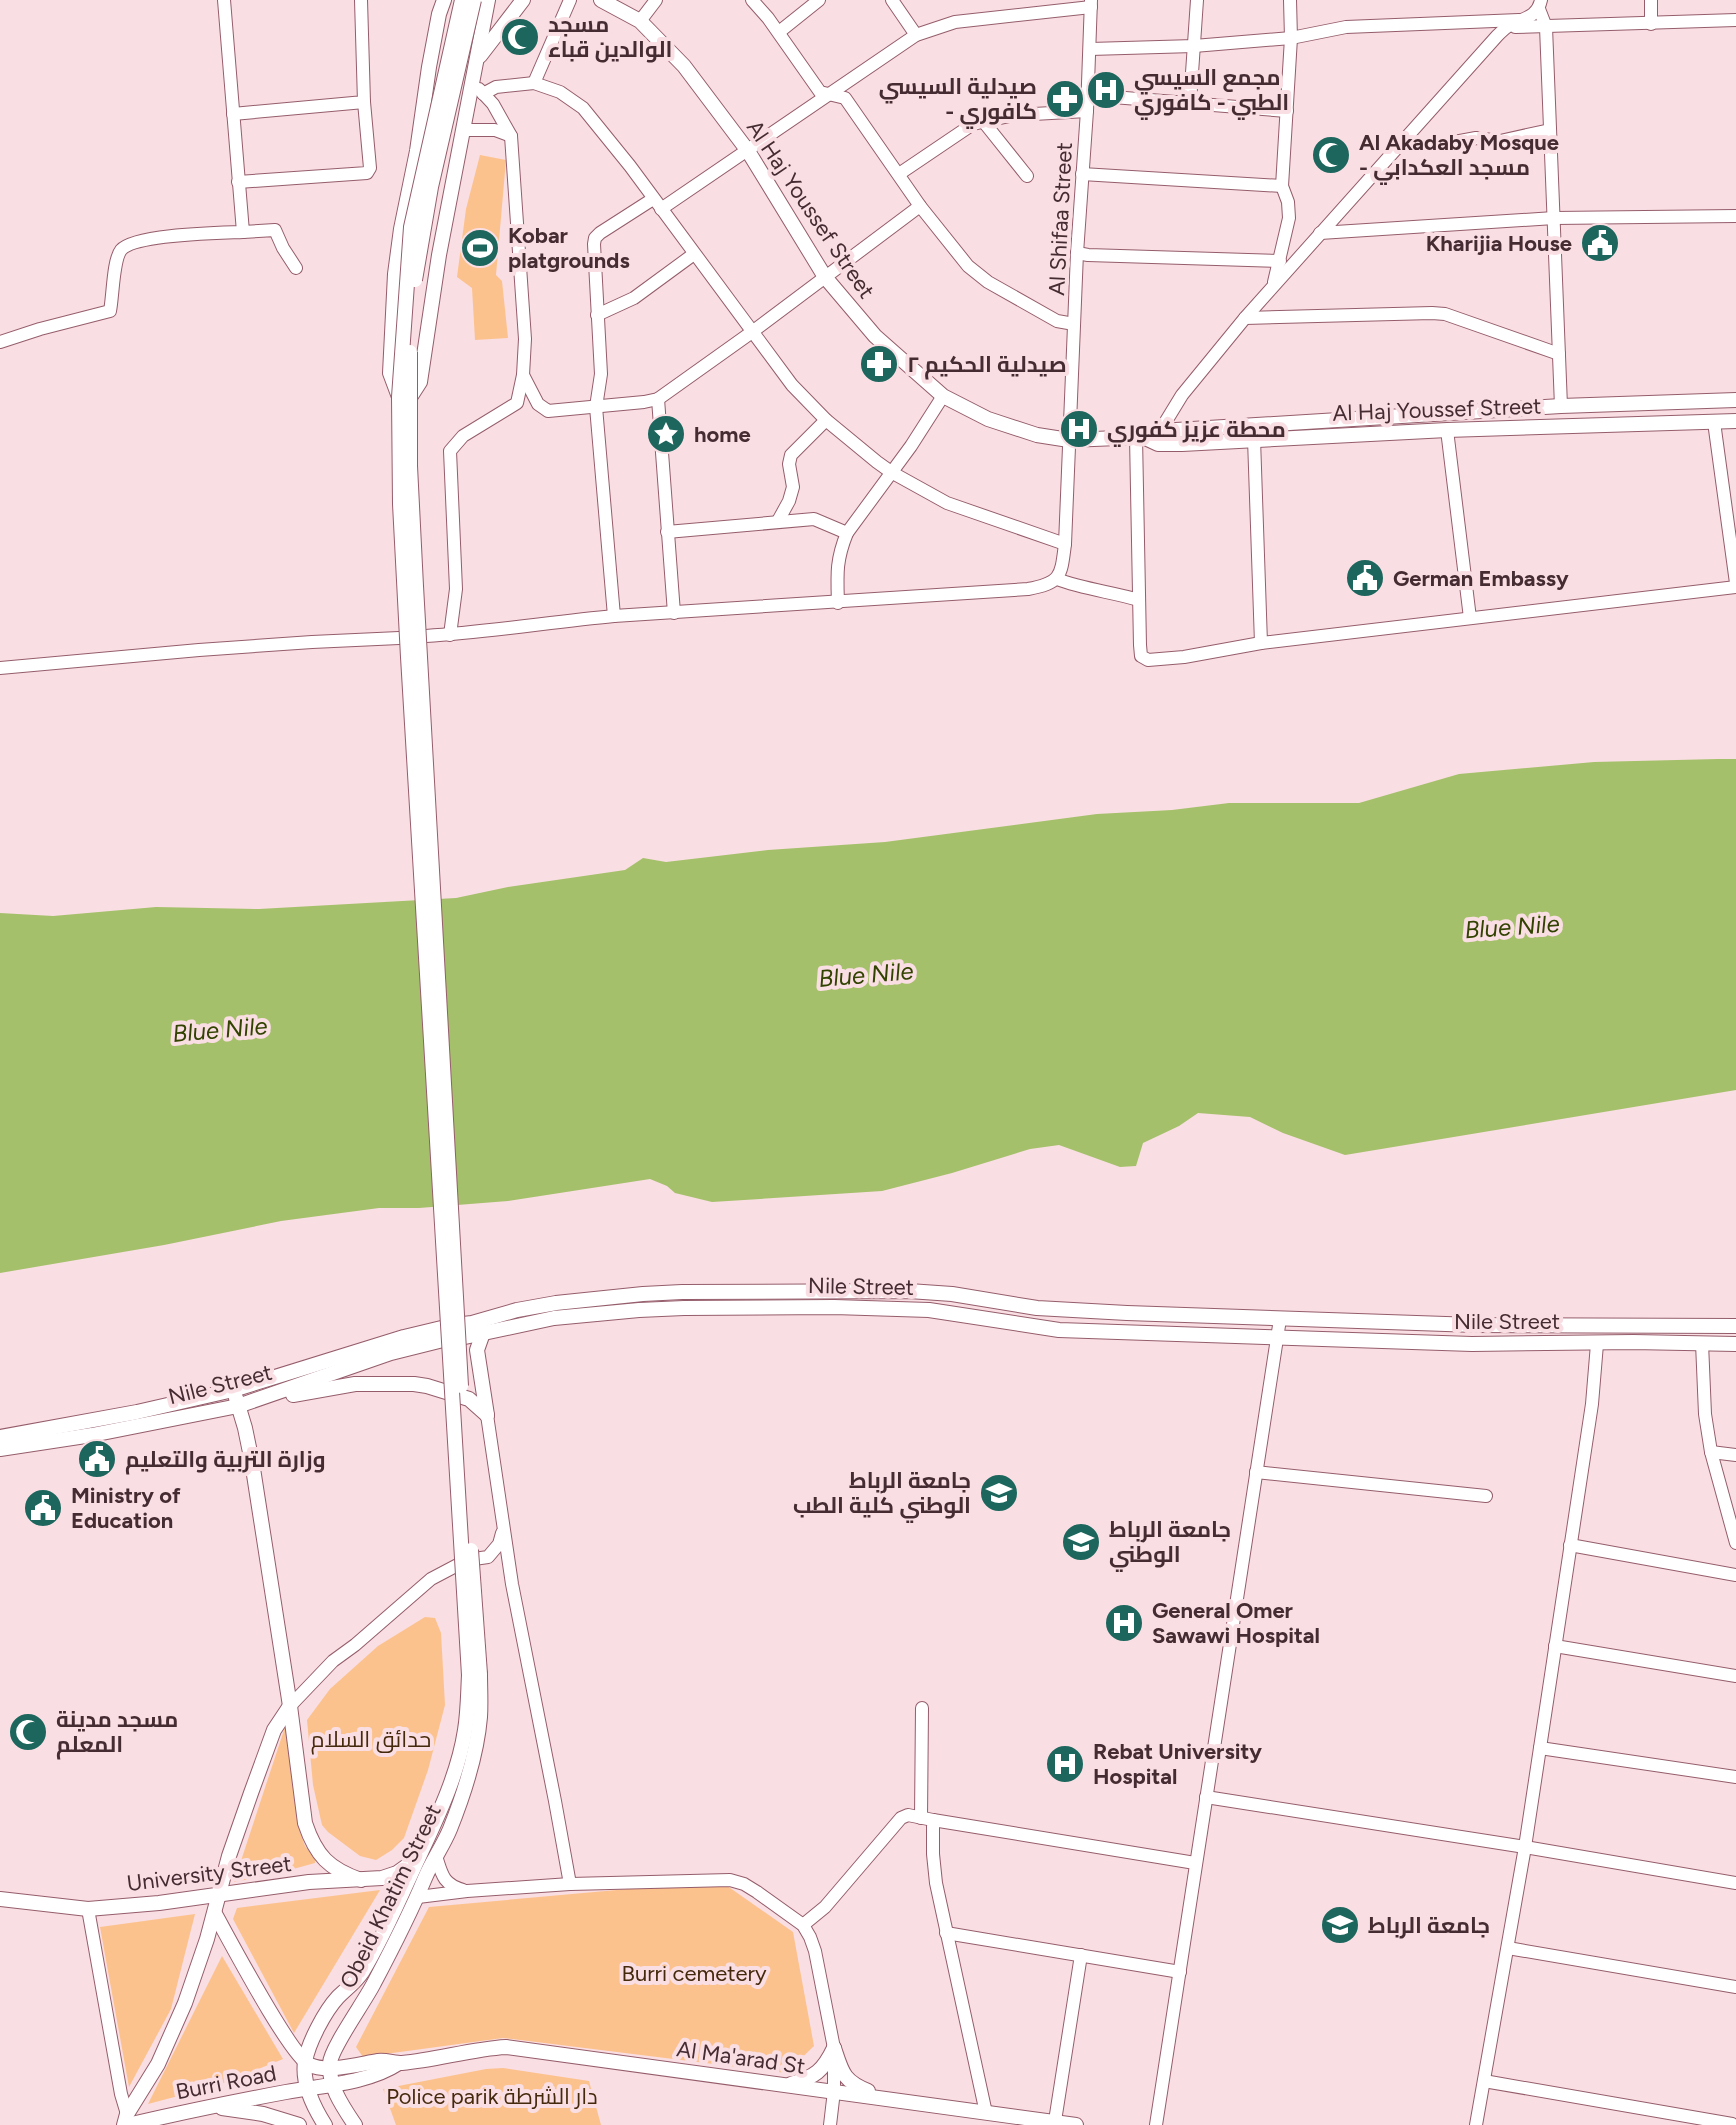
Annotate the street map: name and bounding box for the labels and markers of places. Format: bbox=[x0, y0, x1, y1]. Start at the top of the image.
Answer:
place label: مسجد الوالدين قباء bbox=[548, 11, 672, 63]
mosque icon: مسجد الوالدين قباء bbox=[499, 16, 541, 58]
place label: مجمع السيسي الطبي - كافوري bbox=[1134, 64, 1289, 120]
hospital icon: مجمع السيسي الطبي - كافوري bbox=[1085, 69, 1127, 111]
place label: صيدلية السيسي - كافوري bbox=[879, 73, 1037, 129]
pharmacy icon: صيدلية السيسي - كافوري bbox=[1044, 78, 1086, 120]
place label: Al Akadaby Mosque - مسجد العكدابي bbox=[1359, 129, 1559, 185]
mosque icon: Al Akadaby Mosque - مسجد العكدابي bbox=[1310, 134, 1352, 176]
place label: Kobar platgrounds bbox=[508, 222, 630, 274]
public building icon: Kharijia House bbox=[1579, 222, 1621, 264]
sports icon: Kobar platgrounds bbox=[459, 227, 501, 269]
place label: Kharijia House bbox=[1426, 230, 1572, 257]
pharmacy icon: صيدلية الحكيم ٢ bbox=[858, 343, 900, 385]
place label: صيدلية الحكيم ٢ bbox=[907, 351, 1067, 380]
hospital icon: محطة عزيز كفوري bbox=[1058, 408, 1100, 450]
place icon: home bbox=[645, 413, 687, 455]
place label: محطة عزيز كفوري bbox=[1107, 416, 1286, 447]
place label: home bbox=[694, 421, 751, 448]
public building icon: German Embassy bbox=[1344, 557, 1386, 599]
place label: German Embassy bbox=[1393, 565, 1569, 592]
public building icon: وزارة التربية والتعليم bbox=[76, 1438, 118, 1480]
place label: وزارة التربية والتعليم bbox=[125, 1446, 326, 1475]
place label: جامعة الرباط الوطني كلية الطب bbox=[793, 1467, 971, 1523]
school or university icon: جامعة الرباط الوطني كلية الطب bbox=[978, 1472, 1020, 1514]
place label: Ministry of Education bbox=[71, 1482, 181, 1534]
public building icon: Ministry of Education bbox=[22, 1487, 64, 1529]
place label: جامعة الرباط الوطني bbox=[1109, 1516, 1231, 1572]
school or university icon: جامعة الرباط الوطني bbox=[1060, 1521, 1102, 1563]
place label: General Omer Sawawi Hospital bbox=[1152, 1597, 1320, 1649]
hospital icon: General Omer Sawawi Hospital bbox=[1103, 1602, 1145, 1644]
place label: مسجد مدينة المعلم bbox=[56, 1706, 178, 1760]
mosque icon: مسجد مدينة المعلم bbox=[7, 1711, 49, 1753]
place label: Rebat University Hospital bbox=[1093, 1738, 1262, 1790]
hospital icon: Rebat University Hospital bbox=[1044, 1743, 1086, 1785]
school or university icon: جامعة الرباط bbox=[1319, 1904, 1361, 1946]
place label: جامعة الرباط bbox=[1368, 1912, 1490, 1939]

